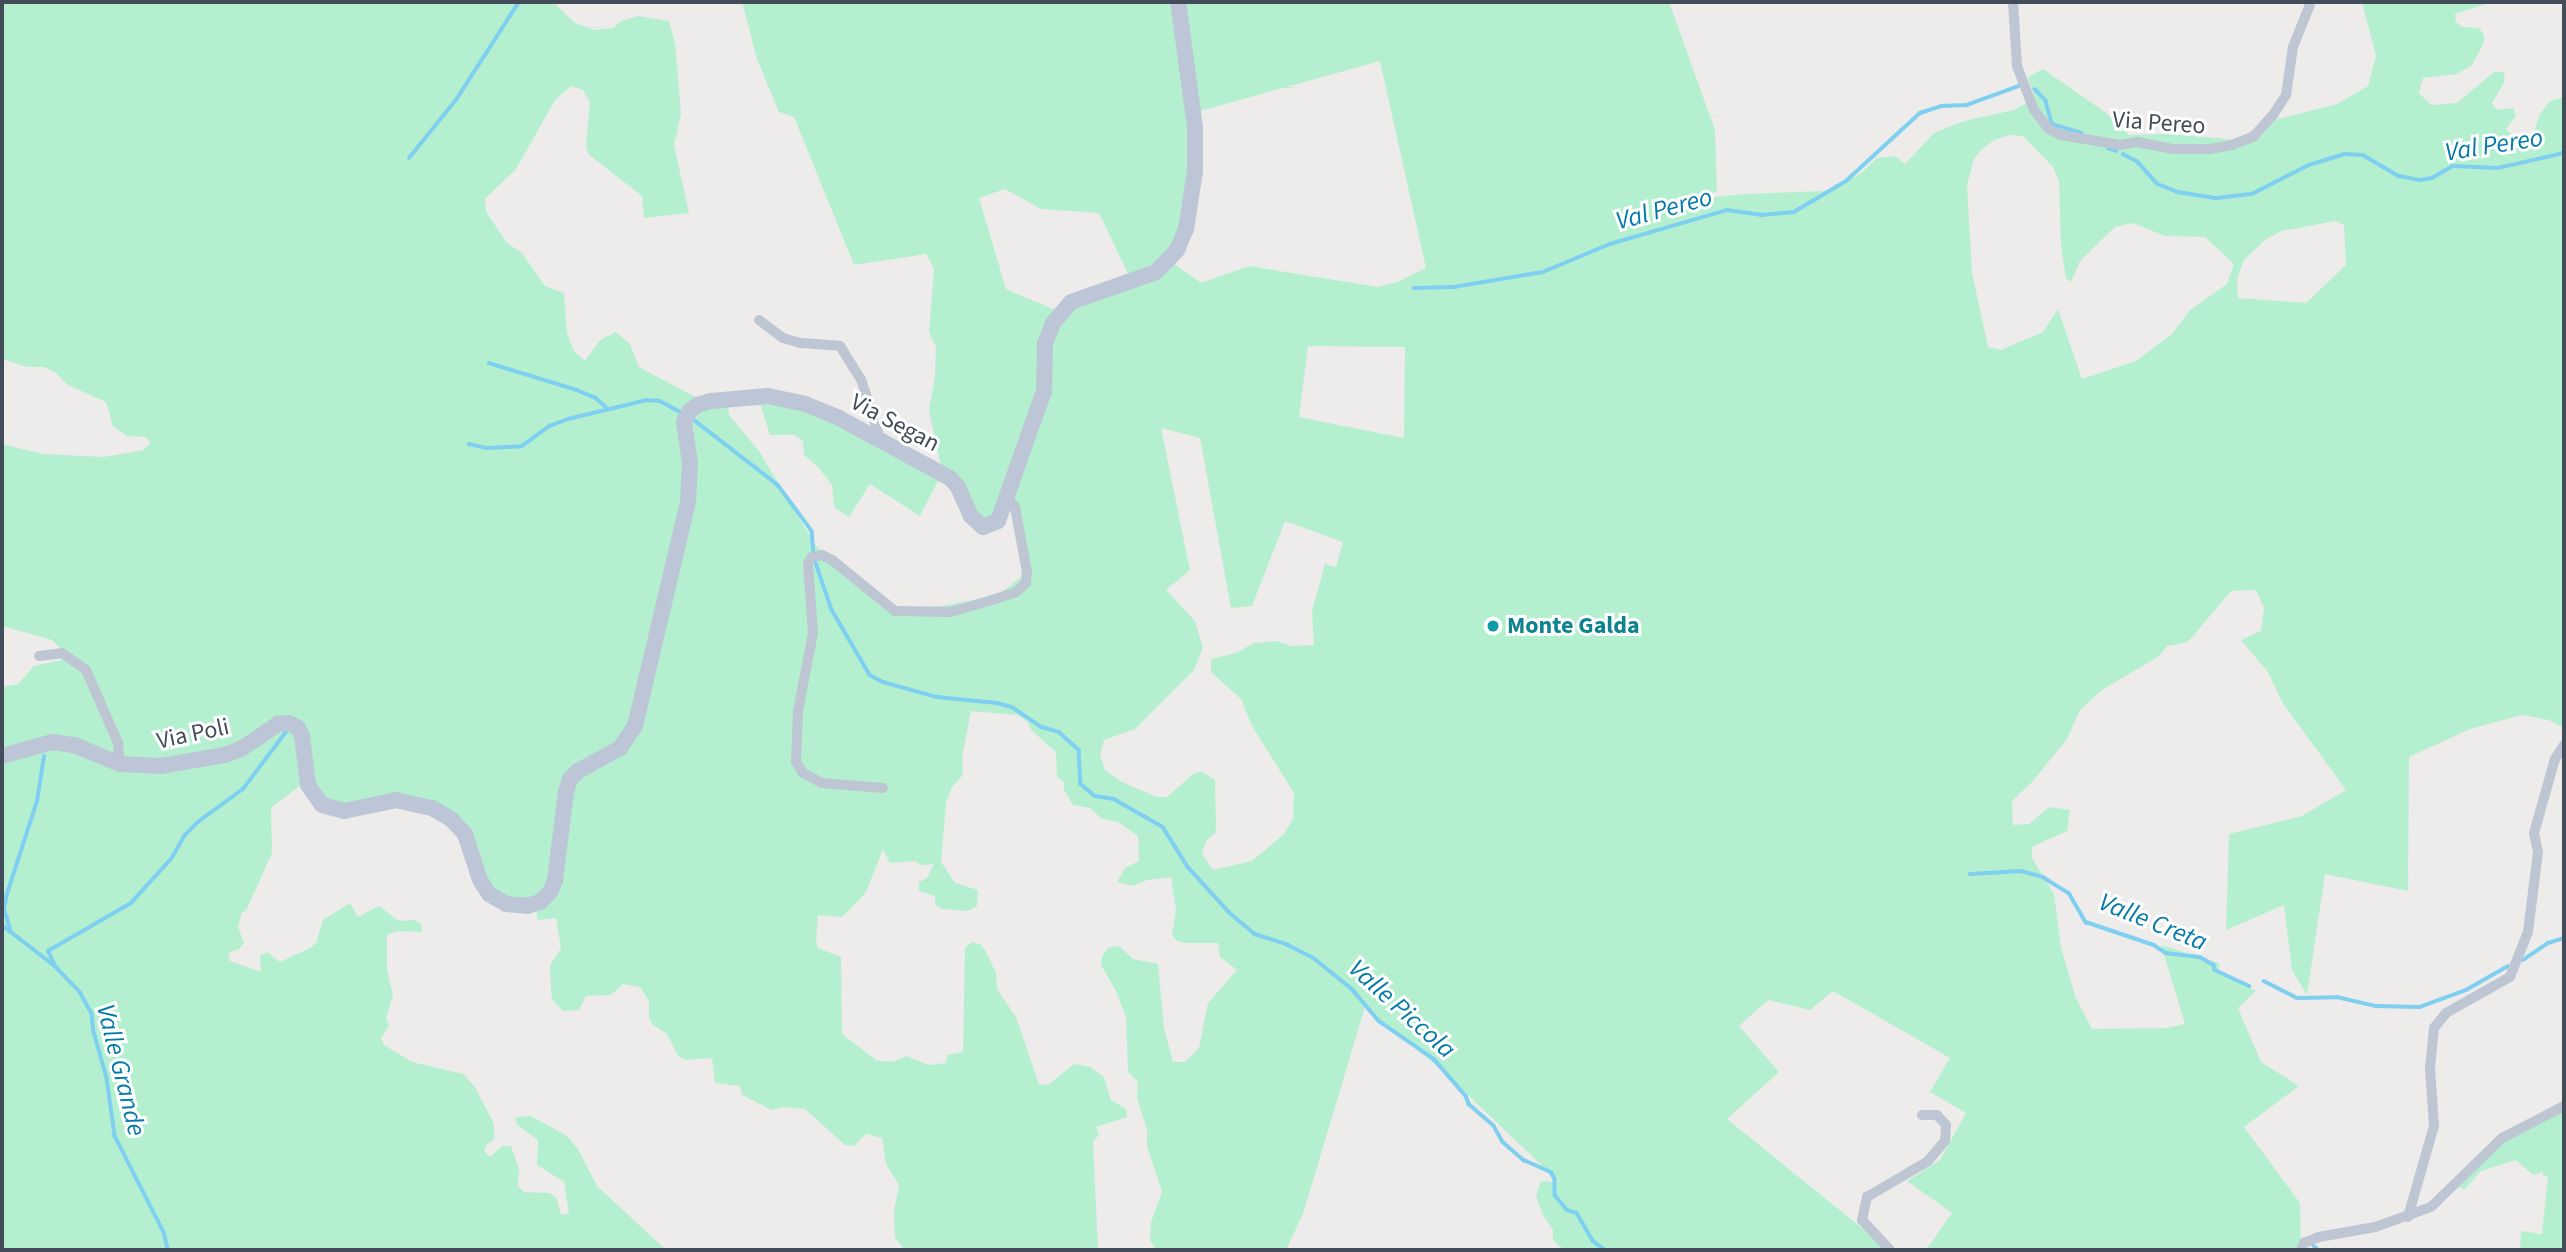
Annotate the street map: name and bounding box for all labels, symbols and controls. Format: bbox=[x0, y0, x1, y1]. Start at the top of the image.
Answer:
street label: Via Pereo bbox=[2112, 105, 2206, 141]
water label: Val Pereo bbox=[2443, 122, 2545, 168]
water label: Val Pereo bbox=[1612, 181, 1716, 237]
street label: Via Segan bbox=[846, 388, 944, 458]
place label: Monte Galda bbox=[1507, 612, 1640, 640]
marker: Monte Galda bbox=[1485, 618, 1501, 634]
street label: Via Poli bbox=[154, 712, 232, 756]
water label: Valle Creta bbox=[2094, 886, 2212, 958]
water label: Valle Piccola bbox=[1342, 953, 1462, 1065]
water label: Valle Grande bbox=[90, 1001, 152, 1139]

